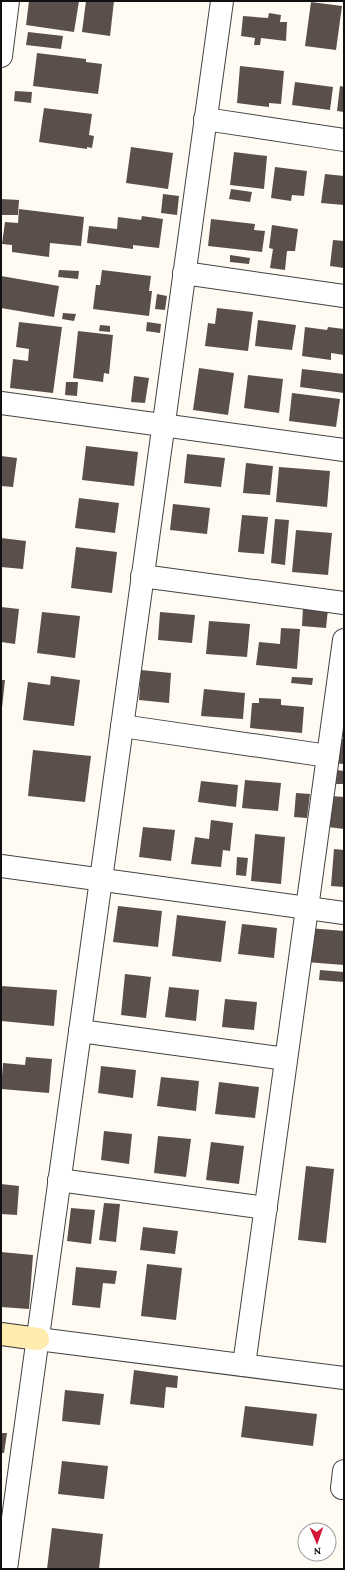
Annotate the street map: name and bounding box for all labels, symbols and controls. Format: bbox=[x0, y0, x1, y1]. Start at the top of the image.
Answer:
north arrow bbox=[297, 1522, 337, 1562]
text: N bbox=[313, 1546, 321, 1558]

